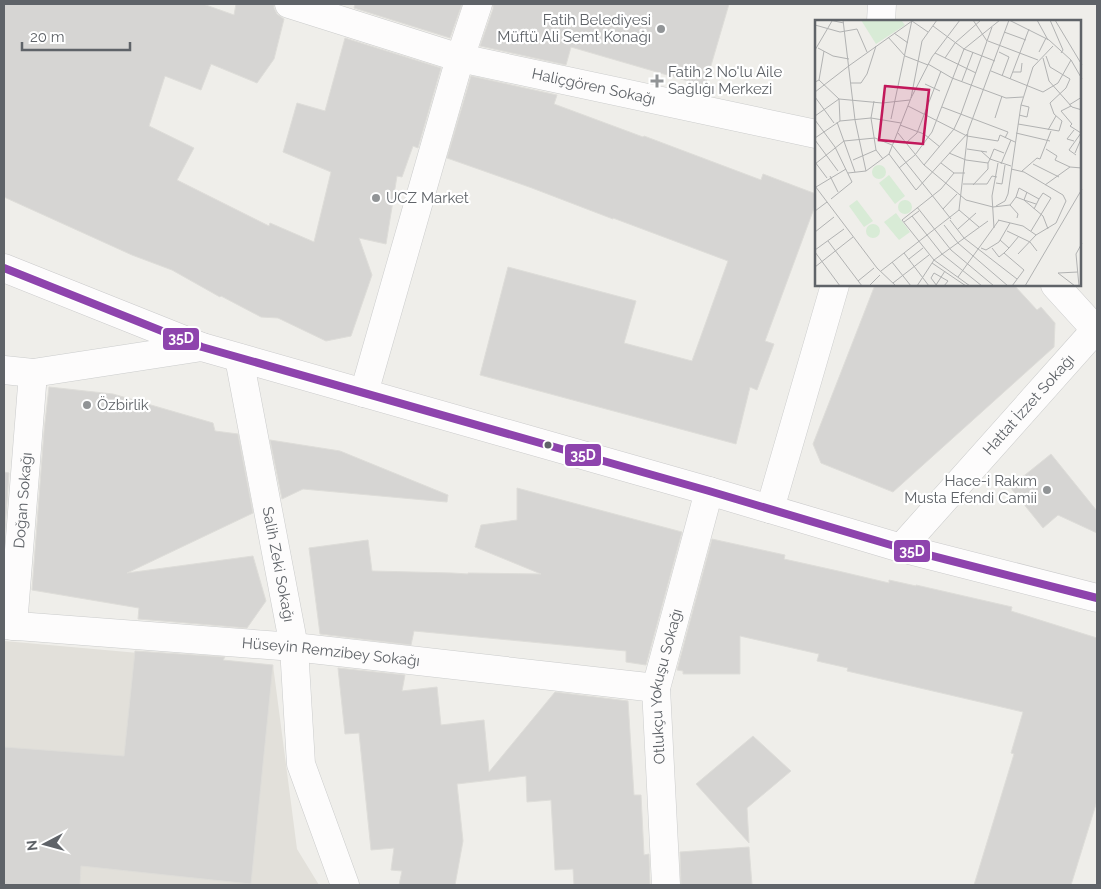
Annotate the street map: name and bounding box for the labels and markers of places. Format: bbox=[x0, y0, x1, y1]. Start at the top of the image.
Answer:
place label: Fatih Belediyesi Müftü Ali Semt Konağı bbox=[497, 11, 651, 46]
marker: Fatih Belediyesi Müftü Ali Semt Konağı bbox=[655, 23, 667, 35]
place label: Fatih 2 No'lu Aile Sağlığı Merkezi bbox=[668, 63, 782, 98]
marker: Fatih 2 No'lu Aile Sağlığı Merkezi bbox=[650, 74, 664, 88]
place label: UCZ Market bbox=[386, 189, 469, 207]
marker: UCZ Market bbox=[370, 192, 382, 204]
place label: Özbirlik bbox=[97, 395, 149, 414]
marker: Özbirlik bbox=[81, 399, 93, 411]
unlabelled marker bbox=[543, 440, 553, 450]
place label: Hace-i Rakım Musta Efendi Camii bbox=[904, 472, 1037, 507]
marker: Hace-i Rakım Musta Efendi Camii bbox=[1041, 484, 1053, 496]

